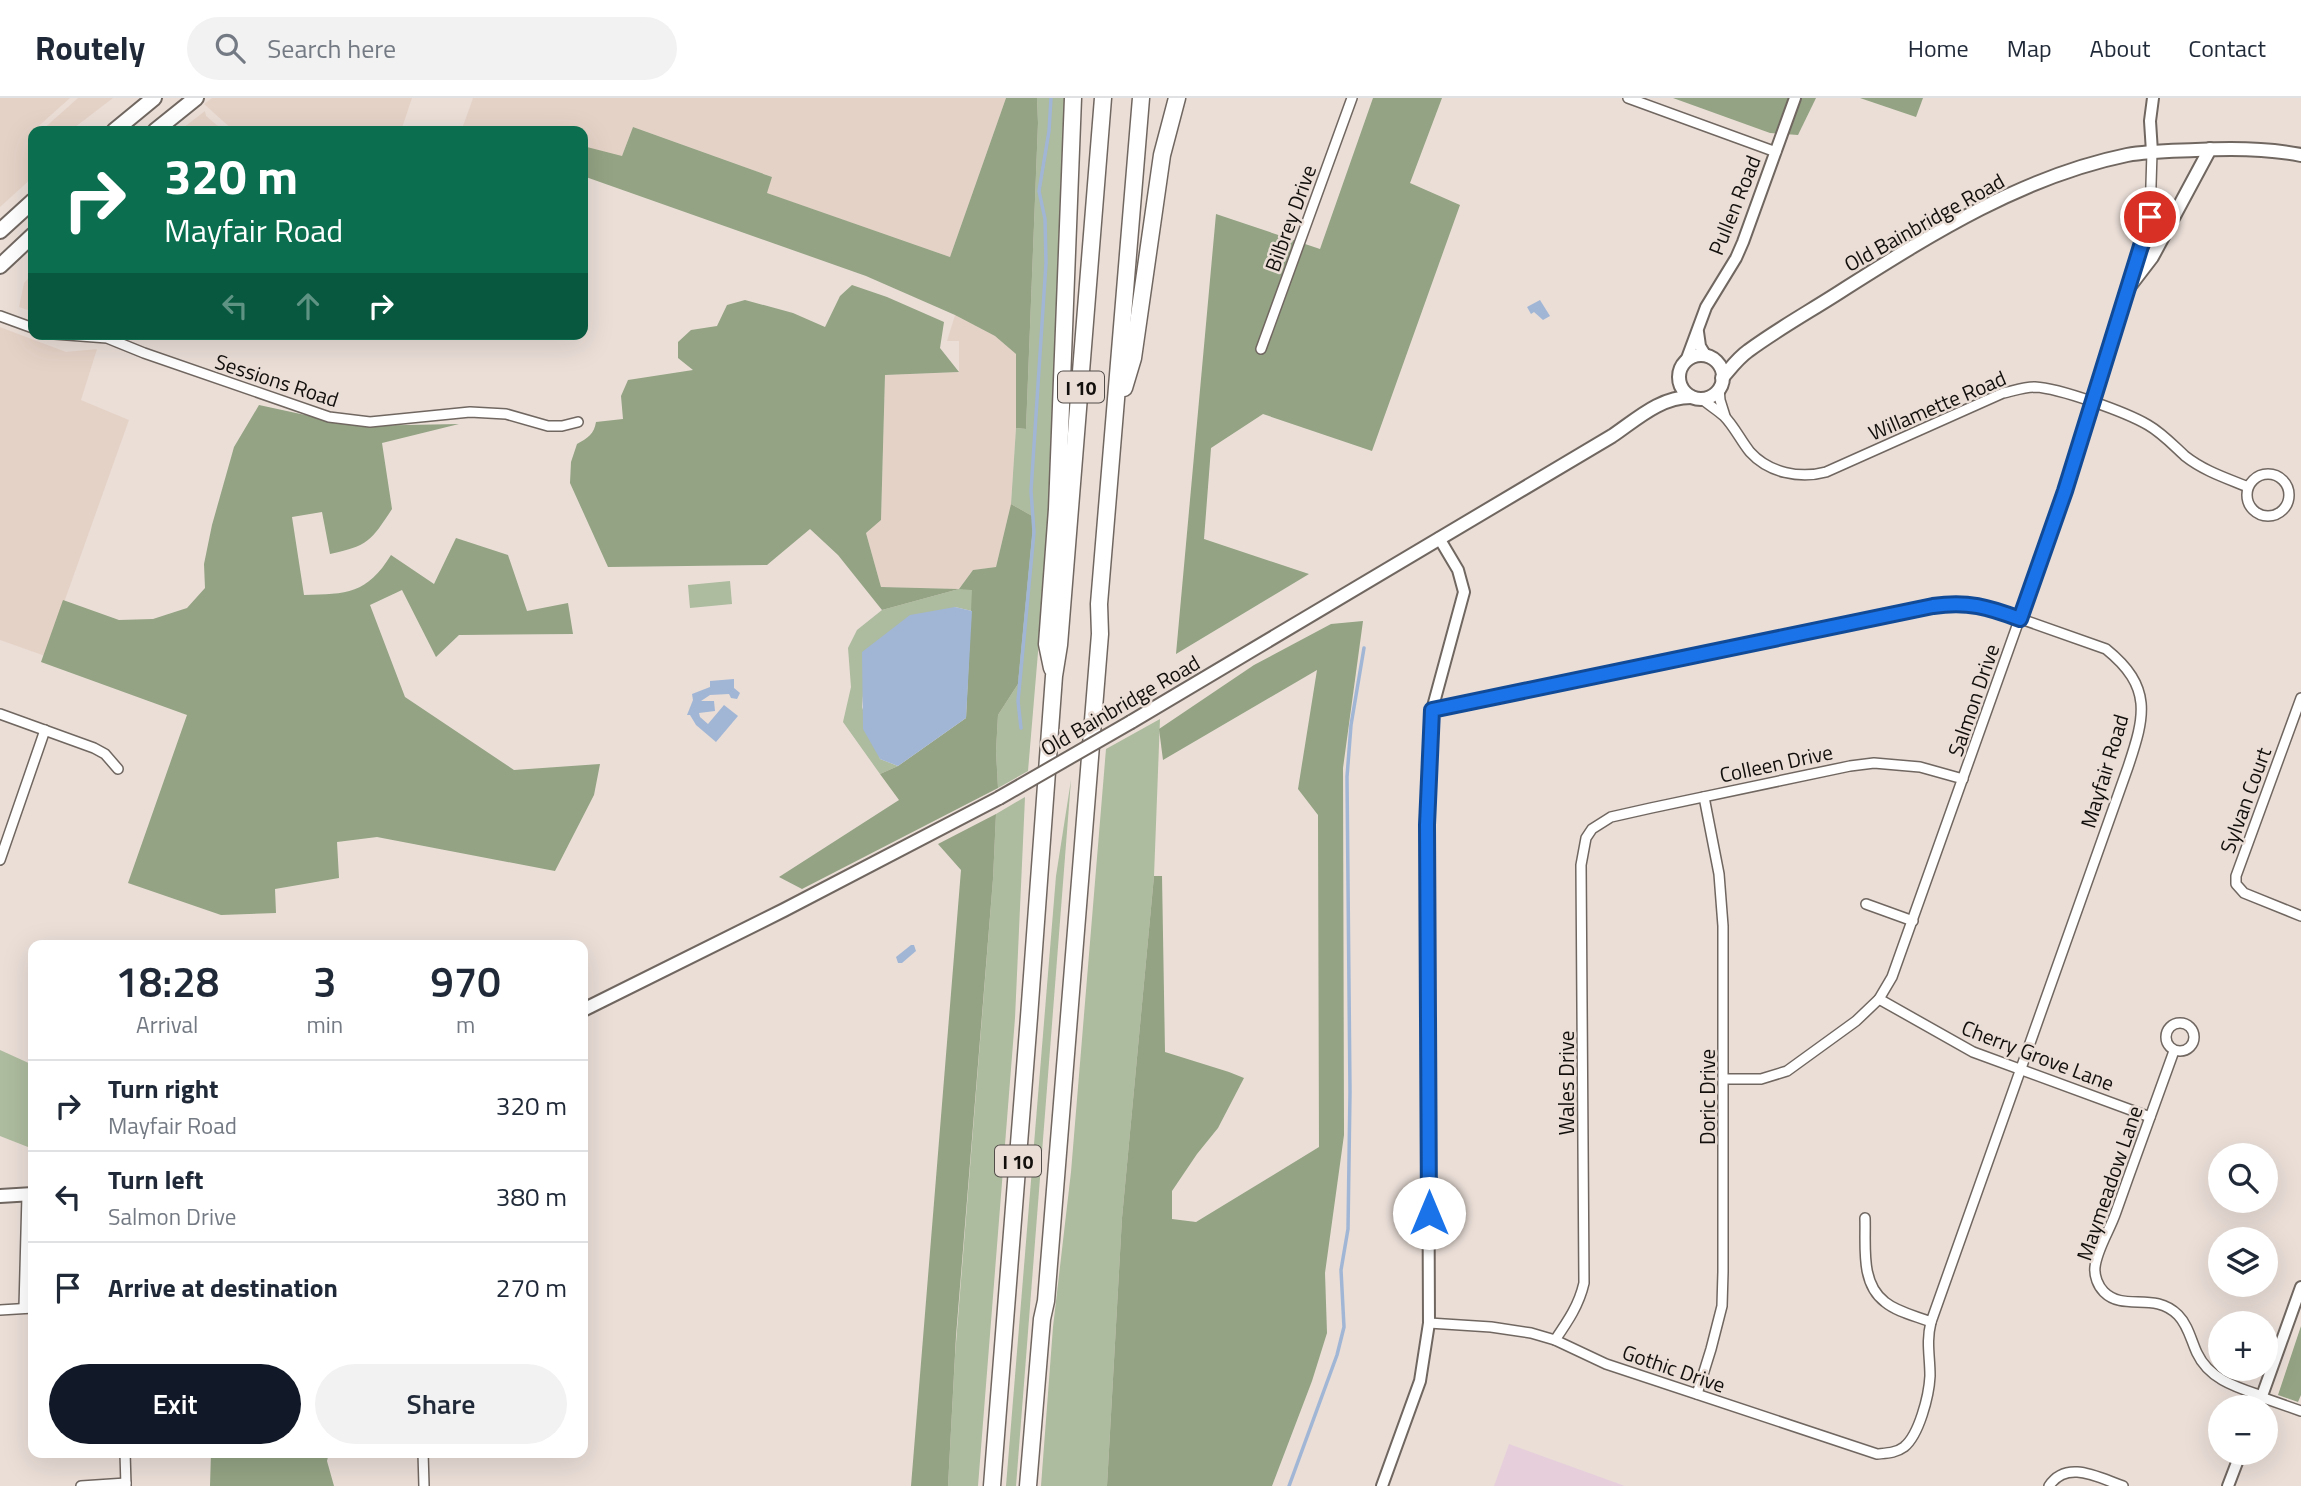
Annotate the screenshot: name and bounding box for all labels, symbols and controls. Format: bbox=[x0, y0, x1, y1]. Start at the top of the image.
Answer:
search box bbox=[187, 17, 677, 80]
text: Routely bbox=[35, 23, 145, 73]
icon: search bbox=[211, 29, 249, 67]
text: Search here bbox=[267, 29, 396, 68]
text: Home bbox=[1908, 30, 1969, 66]
text: Map bbox=[2007, 30, 2052, 66]
text: About bbox=[2090, 30, 2150, 66]
text: Contact bbox=[2188, 30, 2266, 66]
text: 320 m bbox=[164, 138, 298, 213]
street label: Pullen Road bbox=[1699, 150, 1769, 260]
icon: right bbox=[49, 154, 140, 245]
street label: Bilbrey Drive bbox=[1256, 160, 1324, 276]
street label: Old Bainbridge Road bbox=[1838, 165, 2010, 279]
pin bbox=[2120, 187, 2180, 247]
icon: arrive bbox=[2131, 198, 2169, 236]
text: Mayfair Road bbox=[164, 206, 343, 254]
icon: left bbox=[216, 287, 254, 325]
icon: ahead bbox=[289, 287, 327, 325]
icon: right bbox=[362, 287, 400, 325]
street label: Sessions Road bbox=[211, 345, 343, 415]
street label: Willamette Road bbox=[1863, 362, 2011, 448]
road number: I 10 bbox=[1058, 372, 1104, 402]
street label: Salmon Drive bbox=[1939, 639, 2007, 761]
street label: Old Bainbridge Road bbox=[1034, 646, 1206, 764]
street label: Mayfair Road bbox=[2072, 710, 2136, 832]
street label: Colleen Drive bbox=[1716, 735, 1836, 791]
street label: Sylvan Court bbox=[2211, 742, 2279, 857]
text: 18:28 bbox=[115, 949, 219, 1013]
text: 3 bbox=[313, 949, 337, 1013]
text: 970 bbox=[430, 949, 501, 1013]
text: Arrival bbox=[136, 1007, 198, 1042]
text: min bbox=[306, 1007, 343, 1042]
text: m bbox=[456, 1007, 475, 1042]
street label: Cherry Grove Lane bbox=[1957, 1011, 2119, 1099]
street label: Wales Drive bbox=[1550, 1031, 1582, 1135]
street label: Doric Drive bbox=[1691, 1049, 1723, 1145]
text: Turn right bbox=[108, 1069, 219, 1108]
text: 320 m bbox=[496, 1086, 567, 1125]
icon: right bbox=[49, 1087, 87, 1125]
street label: Maymeadow Lane bbox=[2067, 1101, 2151, 1265]
text: Mayfair Road bbox=[108, 1108, 237, 1143]
map controls bbox=[2208, 1143, 2278, 1465]
button: search bbox=[2208, 1143, 2278, 1213]
road number: I 10 bbox=[995, 1146, 1041, 1176]
text: Turn left bbox=[108, 1160, 203, 1199]
position arrow bbox=[1392, 1176, 1466, 1250]
text: 380 m bbox=[496, 1177, 567, 1216]
icon: left bbox=[49, 1178, 87, 1216]
text: Salmon Drive bbox=[108, 1199, 236, 1234]
button: layers bbox=[2208, 1227, 2278, 1297]
text: Arrive at destination bbox=[108, 1268, 338, 1307]
text: 270 m bbox=[496, 1268, 567, 1307]
icon: arrive bbox=[49, 1269, 87, 1307]
button: + bbox=[2208, 1311, 2278, 1381]
street label: Gothic Drive bbox=[1618, 1335, 1730, 1401]
button: Exit bbox=[49, 1364, 301, 1444]
button: Share bbox=[315, 1364, 567, 1444]
button: − bbox=[2208, 1395, 2278, 1465]

